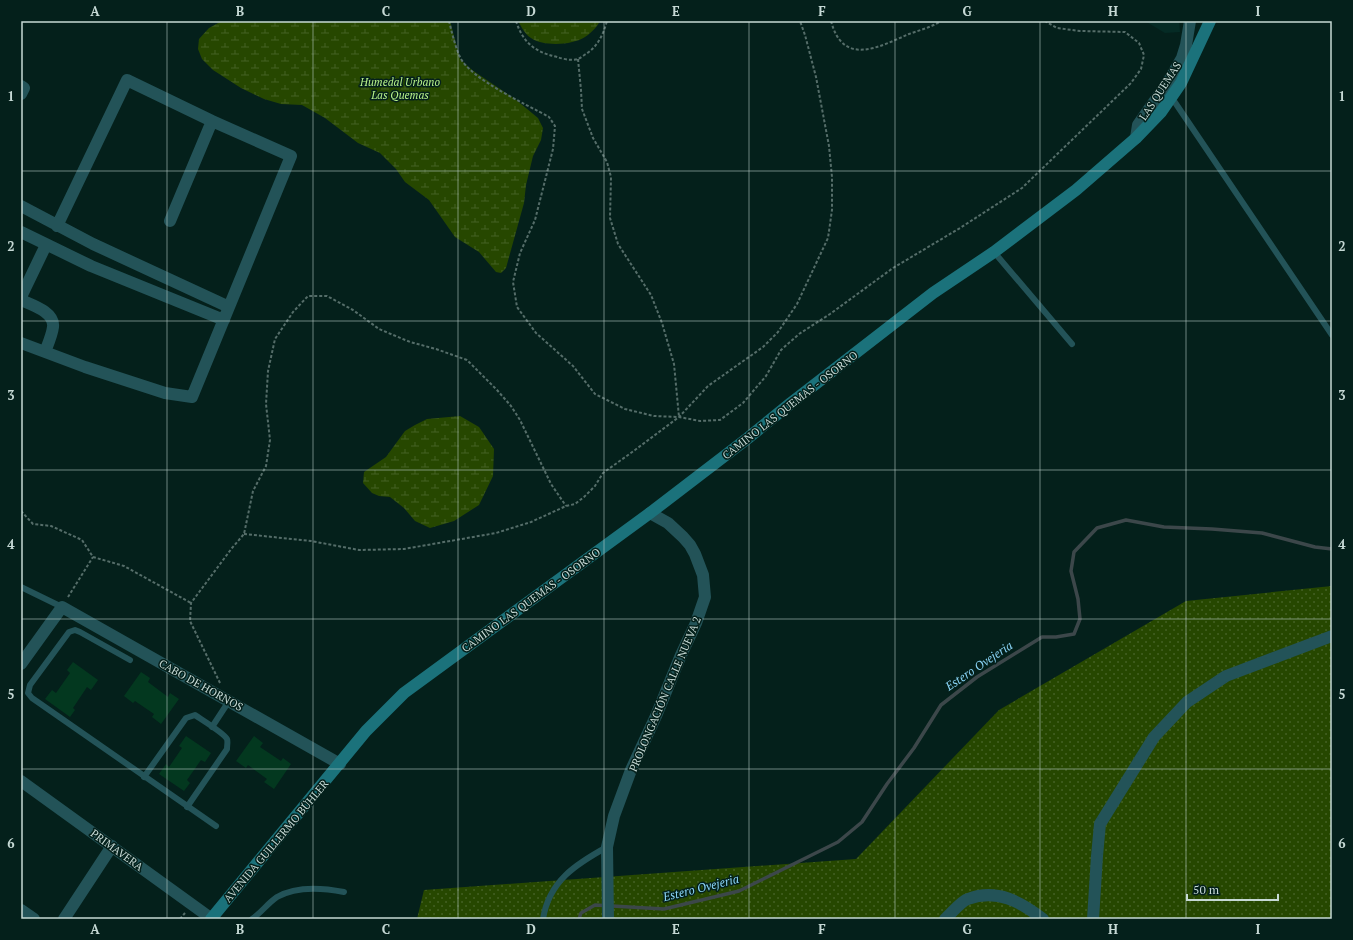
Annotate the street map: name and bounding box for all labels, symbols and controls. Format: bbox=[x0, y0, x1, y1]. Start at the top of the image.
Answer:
text: A bbox=[90, 2, 100, 20]
text: B bbox=[236, 2, 244, 20]
text: C bbox=[382, 2, 390, 20]
text: D bbox=[526, 2, 536, 20]
text: E bbox=[672, 2, 680, 20]
text: F bbox=[818, 2, 826, 20]
text: G bbox=[962, 2, 972, 20]
text: H bbox=[1108, 2, 1118, 20]
text: I bbox=[1256, 2, 1261, 20]
street label: LAS QUEMAS bbox=[1136, 59, 1184, 123]
park label: Humedal Urbano Las Quemas bbox=[359, 75, 440, 102]
text: 1 bbox=[7, 87, 15, 105]
text: 1 bbox=[1338, 87, 1346, 105]
text: 2 bbox=[7, 237, 15, 255]
text: 2 bbox=[1338, 237, 1346, 255]
street label: CAMINO LAS QUEMAS - OSORNO bbox=[719, 348, 861, 462]
text: 3 bbox=[7, 386, 15, 404]
text: 3 bbox=[1338, 386, 1346, 404]
text: 4 bbox=[7, 535, 15, 553]
text: 4 bbox=[1338, 535, 1346, 553]
street label: CAMINO LAS QUEMAS - OSORNO bbox=[459, 545, 603, 655]
street label: PROLONGACIÓN CALLE NUEVA 2 bbox=[626, 614, 704, 774]
water label: Estero Ovejeria bbox=[941, 638, 1015, 694]
street label: CABO DE HORNOS bbox=[156, 656, 246, 714]
text: 5 bbox=[7, 685, 15, 703]
text: 5 bbox=[1338, 685, 1346, 703]
street label: AVENIDA GUILLERMO BÜHLER bbox=[221, 777, 331, 905]
street label: PRIMAVERA bbox=[88, 826, 147, 874]
text: 6 bbox=[7, 834, 15, 852]
text: 6 bbox=[1338, 834, 1346, 852]
water label: Estero Ovejeria bbox=[660, 871, 740, 904]
scale bar bbox=[1187, 876, 1278, 902]
text: 50 m bbox=[1193, 882, 1220, 897]
text: A bbox=[90, 920, 100, 938]
text: B bbox=[236, 920, 244, 938]
text: C bbox=[382, 920, 390, 938]
text: D bbox=[526, 920, 536, 938]
text: E bbox=[672, 920, 680, 938]
text: F bbox=[818, 920, 826, 938]
text: G bbox=[962, 920, 972, 938]
text: H bbox=[1108, 920, 1118, 938]
text: I bbox=[1256, 920, 1261, 938]

